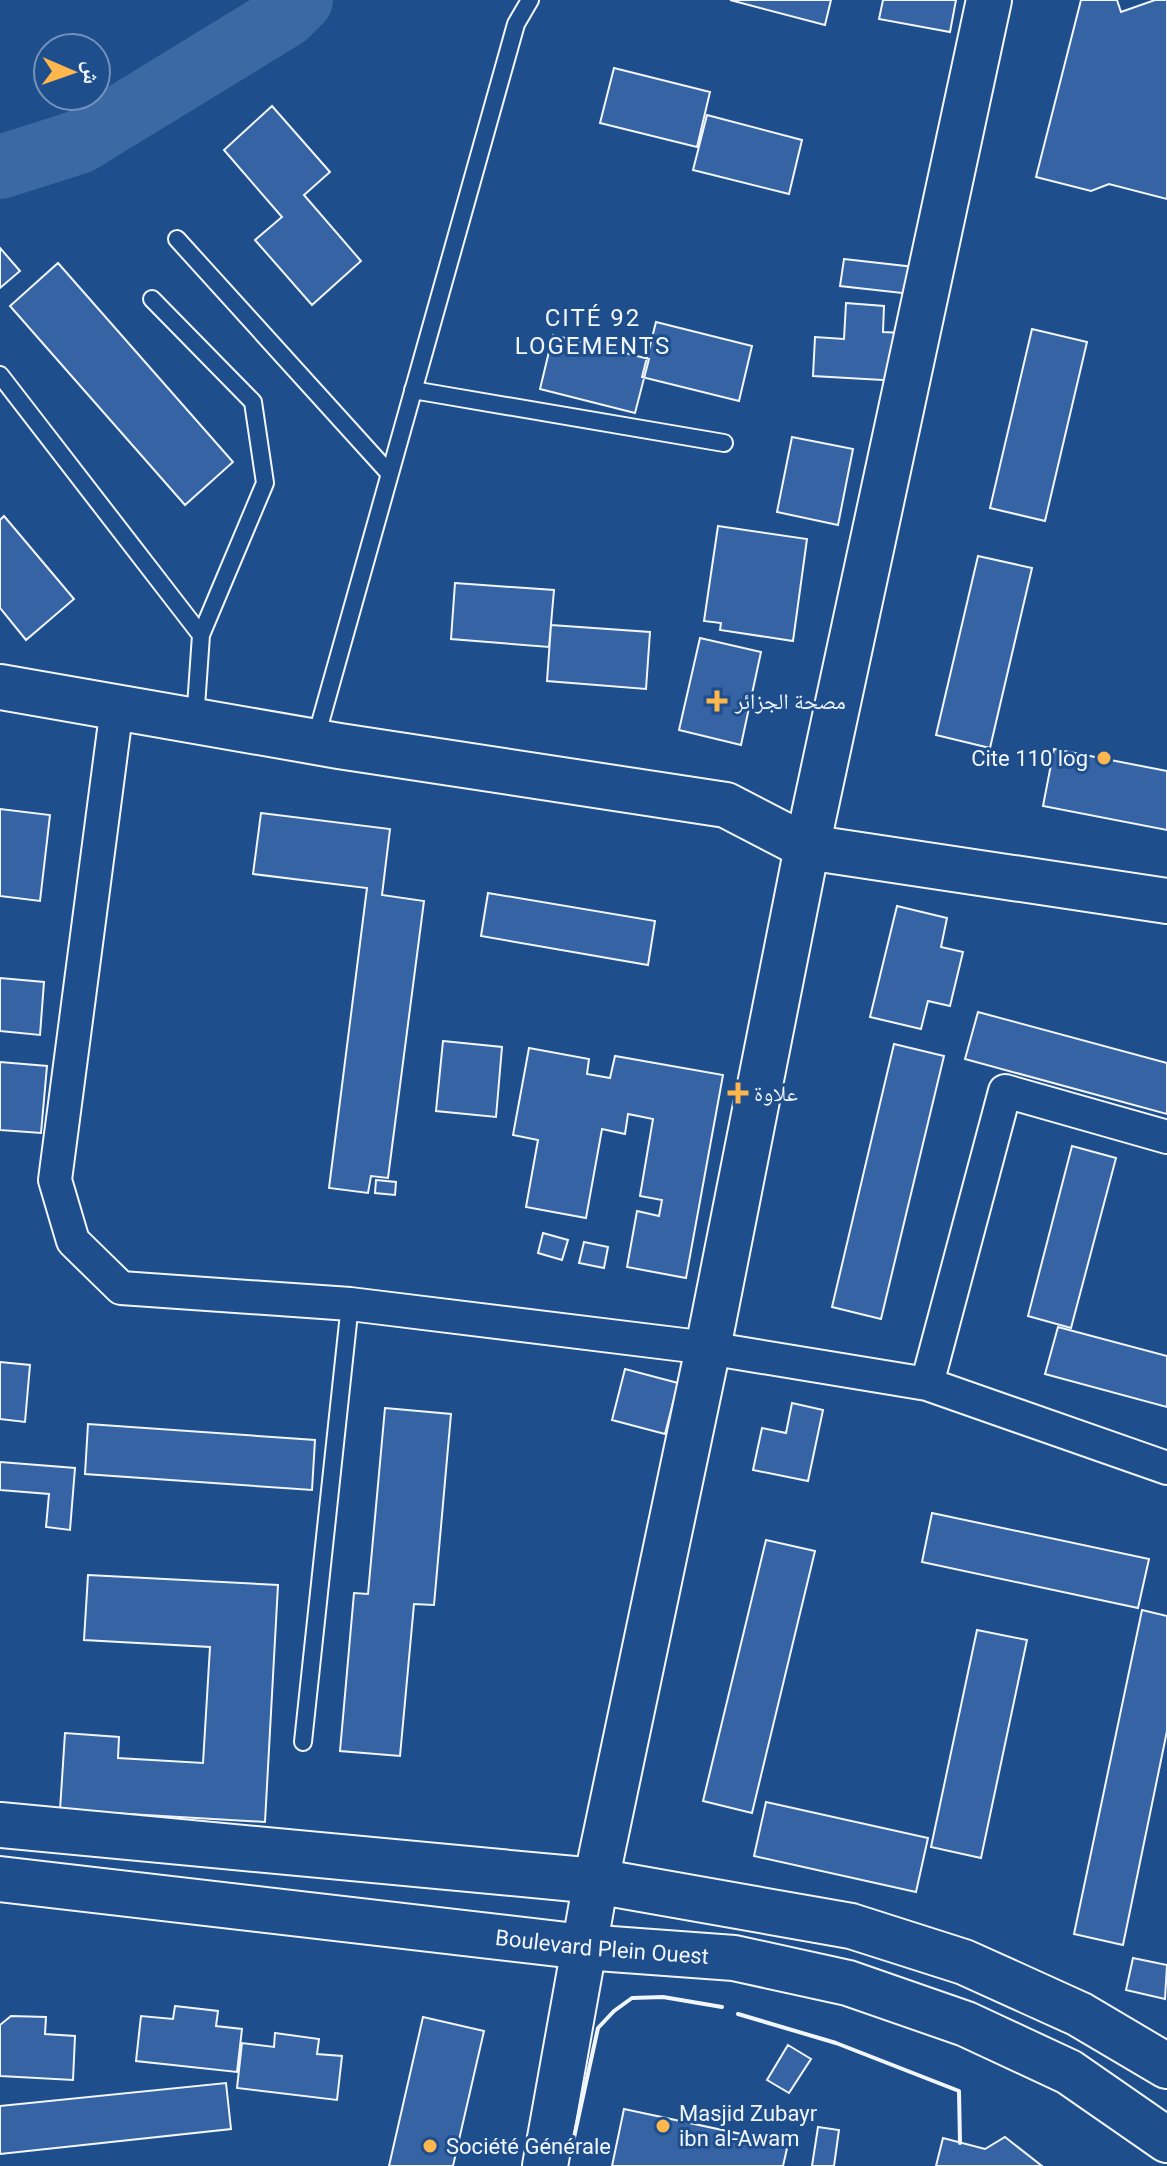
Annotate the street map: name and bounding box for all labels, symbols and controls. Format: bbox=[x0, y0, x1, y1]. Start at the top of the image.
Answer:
north arrow bbox=[32, 32, 112, 112]
text: ش bbox=[78, 61, 104, 85]
district label: CITÉ 92 LOGEMENTS bbox=[515, 304, 671, 360]
place label: مصحة الجزائر bbox=[734, 689, 846, 714]
marker: مصحة الجزائر bbox=[706, 690, 728, 712]
place label: Cite 110 log bbox=[971, 746, 1088, 771]
marker: Cite 110 log bbox=[1095, 749, 1113, 767]
place label: علاوة bbox=[754, 1081, 798, 1106]
marker: علاوة bbox=[729, 1084, 747, 1102]
street label: Boulevard Plein Ouest bbox=[494, 1924, 710, 1969]
place label: Masjid Zubayr ibn al-Awam bbox=[679, 2101, 818, 2151]
marker: Masjid Zubayr ibn al-Awam bbox=[654, 2117, 672, 2135]
place label: Société Générale bbox=[446, 2134, 611, 2159]
marker: Société Générale bbox=[421, 2137, 439, 2155]

